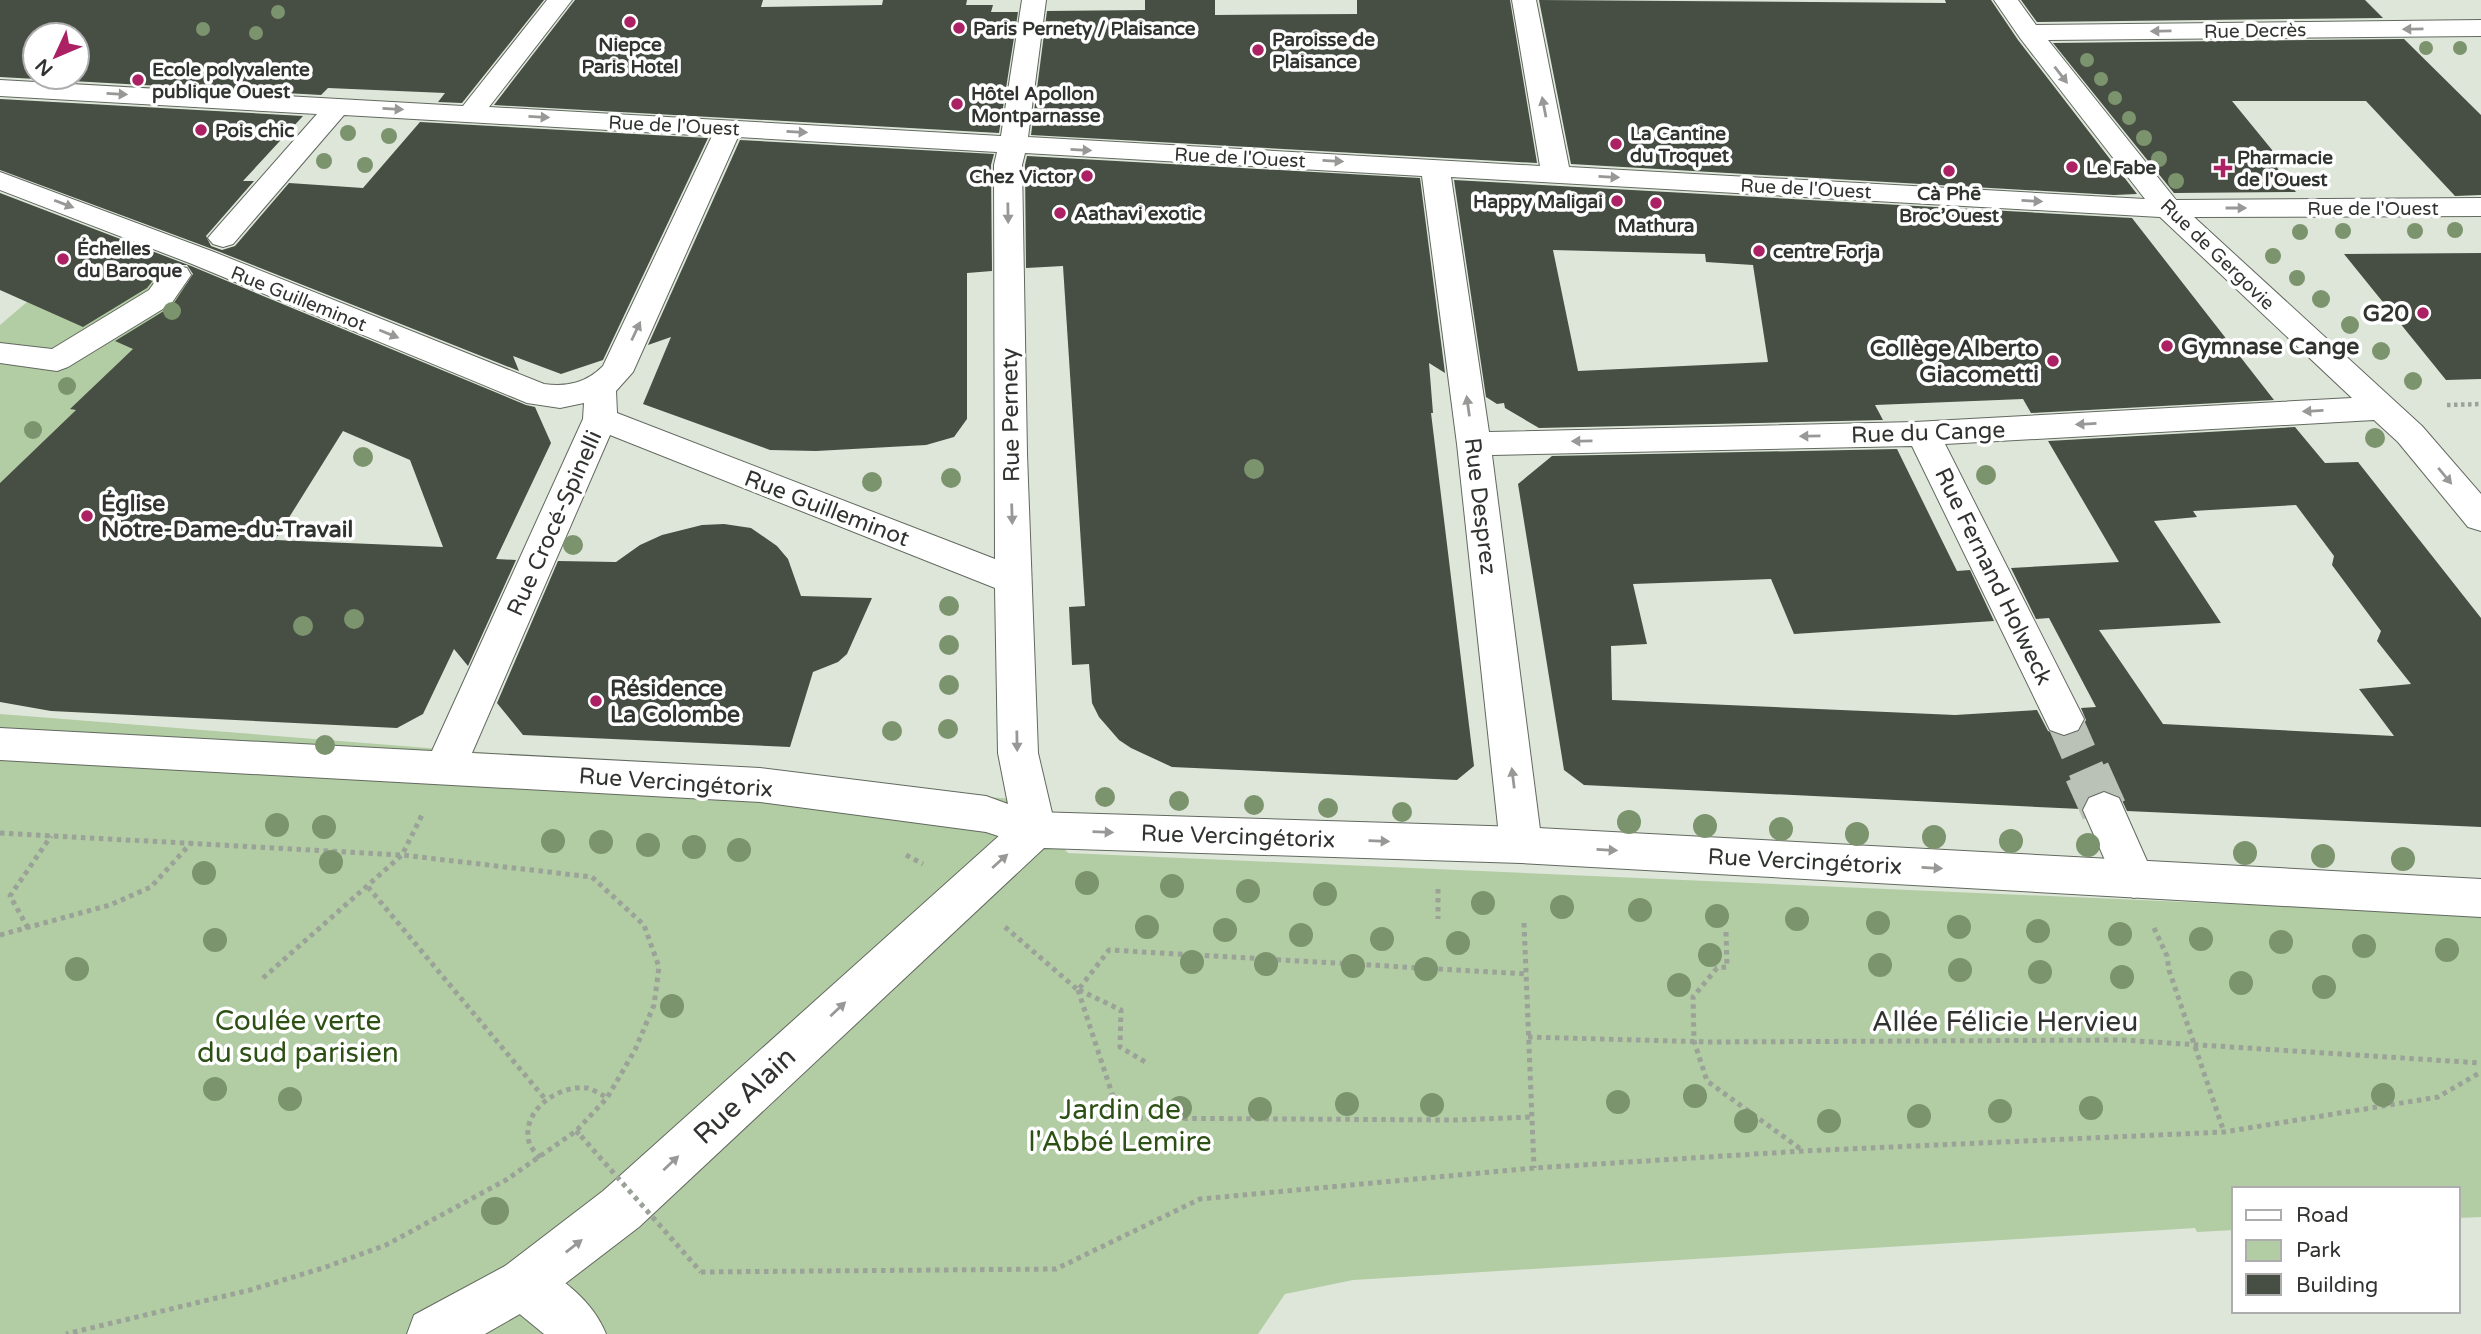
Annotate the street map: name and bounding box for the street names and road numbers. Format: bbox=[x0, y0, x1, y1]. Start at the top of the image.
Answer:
street label: Rue Decrès bbox=[2204, 19, 2306, 43]
street label: Rue de l'Ouest bbox=[608, 112, 740, 140]
street label: Rue de l'Ouest bbox=[1174, 144, 1306, 172]
street label: Rue de l'Ouest bbox=[1740, 175, 1872, 203]
street label: Rue de Gergovie bbox=[2156, 195, 2279, 315]
street label: Rue de l'Ouest bbox=[2307, 198, 2439, 220]
street label: Rue Guilleminot bbox=[228, 262, 370, 336]
street label: Rue Pernety bbox=[996, 348, 1026, 482]
street label: Rue du Cange bbox=[1850, 416, 2006, 450]
street label: Rue Crocé-Spinelli bbox=[501, 426, 608, 621]
street label: Rue Desprez bbox=[1458, 436, 1502, 576]
street label: Rue Fernand Holweck bbox=[1928, 463, 2058, 690]
street label: Rue Guilleminot bbox=[740, 465, 913, 553]
street label: Rue Vercingétorix bbox=[578, 762, 774, 804]
street label: Rue Vercingétorix bbox=[1140, 820, 1336, 854]
street label: Rue Vercingétorix bbox=[1707, 843, 1903, 881]
street label: Allée Félicie Hervieu bbox=[1872, 1005, 2138, 1039]
street label: Rue Alain bbox=[686, 1040, 803, 1152]

